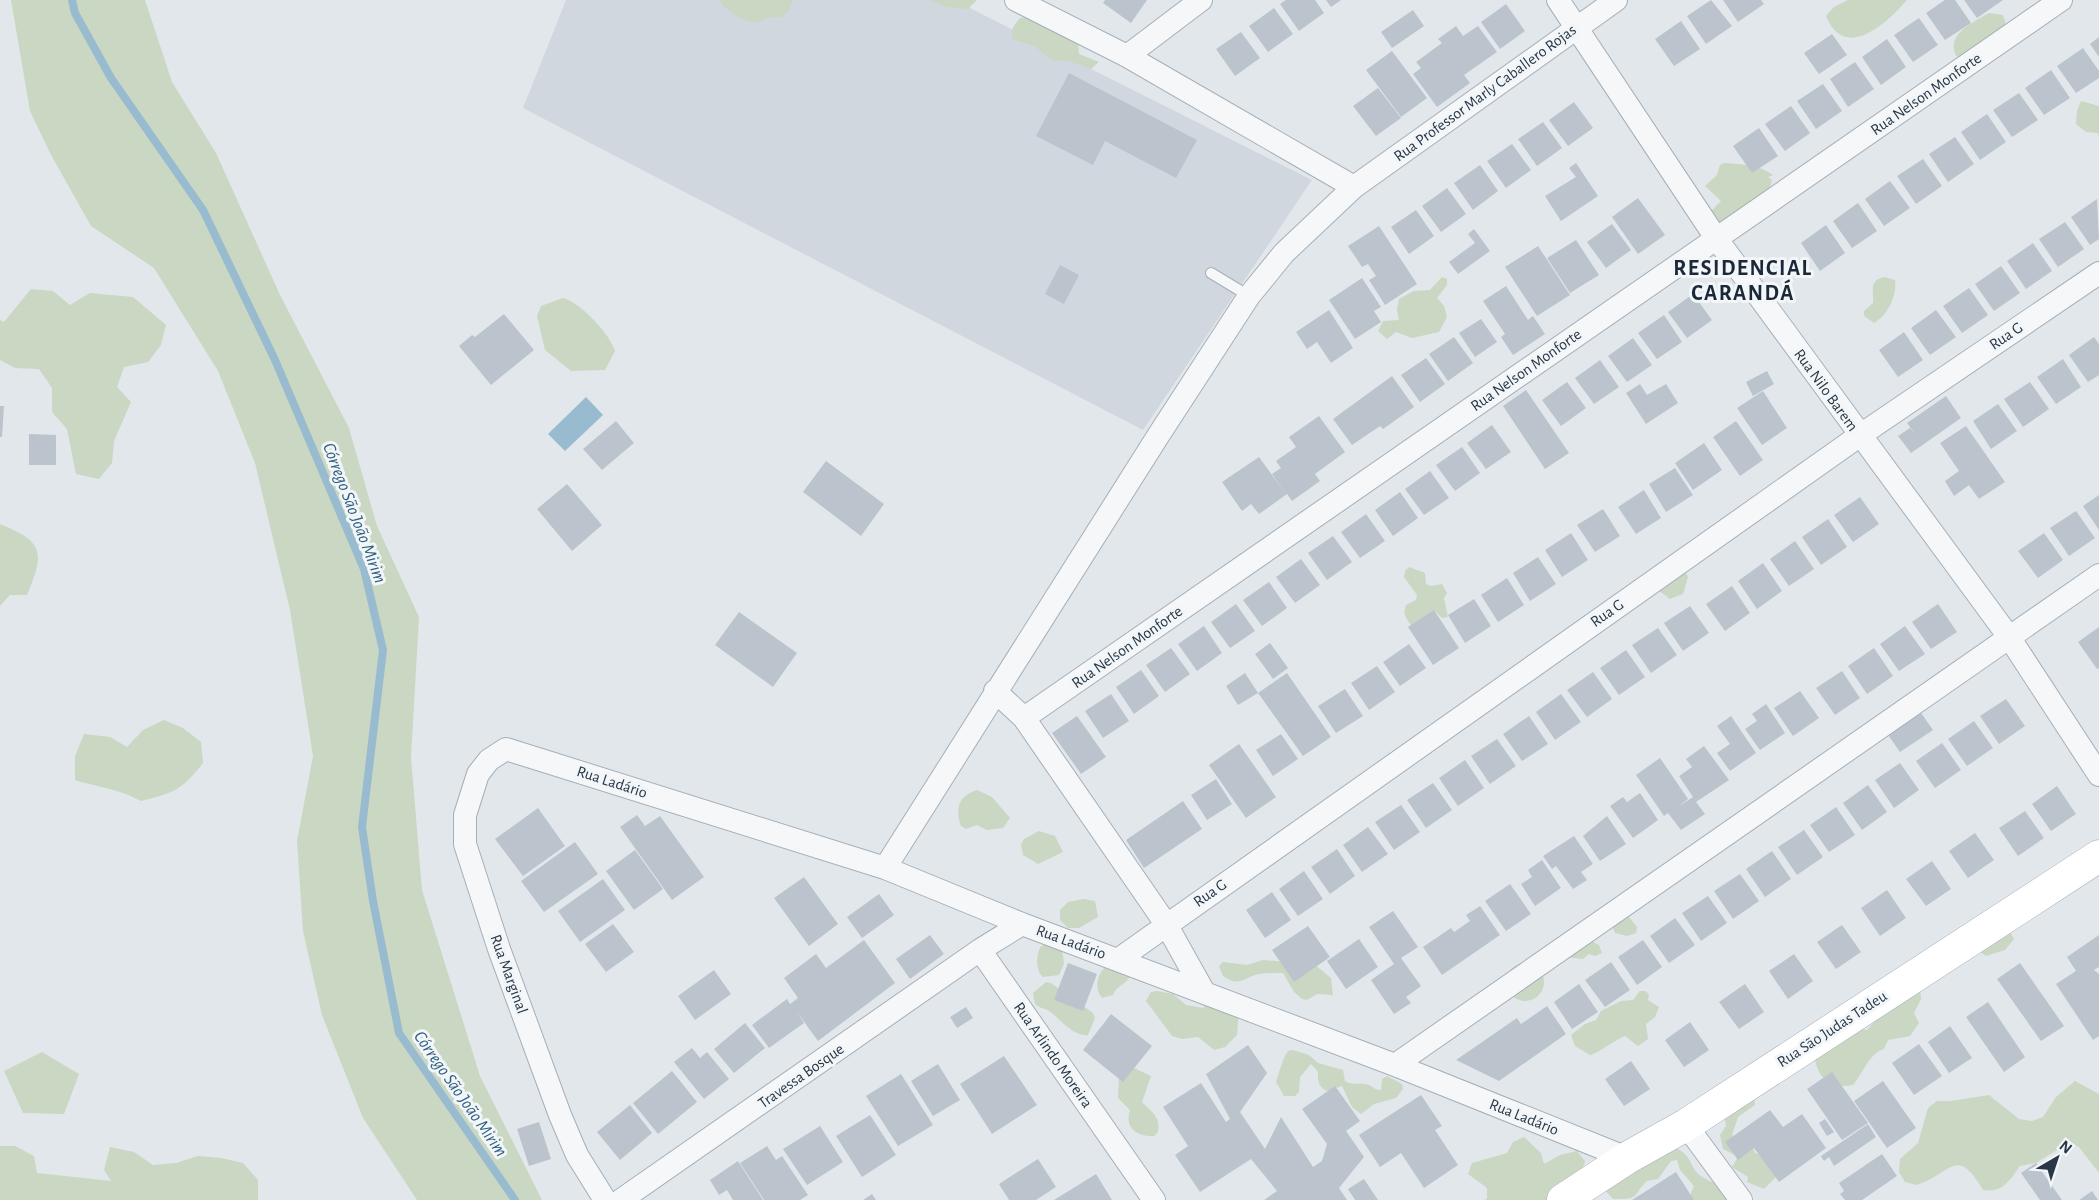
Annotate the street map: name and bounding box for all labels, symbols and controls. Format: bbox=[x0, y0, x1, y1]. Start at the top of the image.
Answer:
street label: Rua Professor Marly Caballero Rojas bbox=[1391, 22, 1580, 165]
street label: Rua Nelson Monforte bbox=[1868, 50, 1984, 138]
district label: RESIDENCIAL CARANDÁ bbox=[1673, 257, 1813, 304]
street label: Rua G bbox=[1986, 319, 2026, 353]
street label: Rua Nelson Monforte bbox=[1468, 326, 1584, 414]
street label: Rua Nilo Barem bbox=[1791, 346, 1861, 434]
water label: Córrego São João Mirim bbox=[319, 440, 389, 586]
street label: Rua G bbox=[1588, 596, 1626, 630]
street label: Rua Nelson Monforte bbox=[1069, 603, 1185, 691]
street label: Rua Ladário bbox=[575, 763, 649, 801]
street label: Rua G bbox=[1191, 876, 1229, 910]
street label: Rua Ladário bbox=[1034, 922, 1108, 962]
street label: Rua Marginal bbox=[487, 932, 531, 1016]
street label: Rua São Judas Tadeu bbox=[1774, 988, 1890, 1070]
street label: Rua Arlindo Moreira bbox=[1011, 999, 1095, 1111]
water label: Córrego São João Mirim bbox=[410, 1028, 510, 1160]
street label: Travessa Bosque bbox=[755, 1041, 847, 1111]
street label: Rua Ladário bbox=[1487, 1096, 1561, 1138]
north arrow bbox=[2027, 1128, 2087, 1188]
text: N bbox=[2056, 1137, 2075, 1157]

